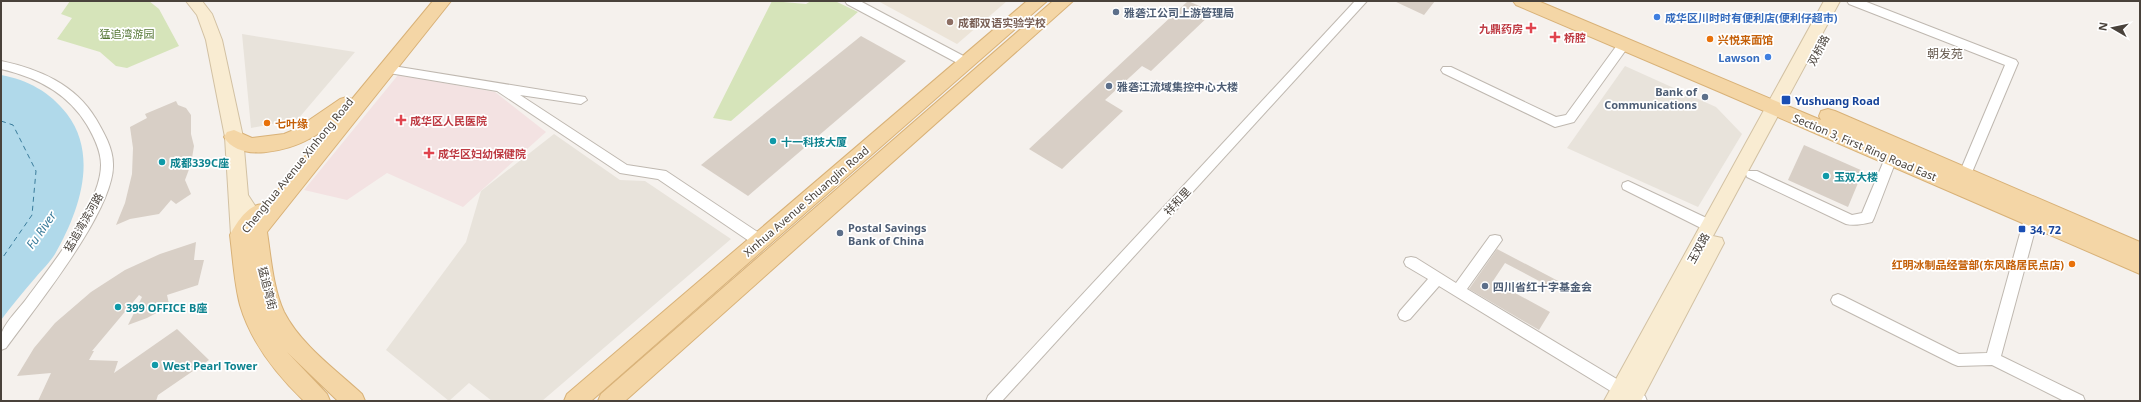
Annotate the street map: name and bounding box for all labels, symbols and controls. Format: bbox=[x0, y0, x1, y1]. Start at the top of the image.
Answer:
place label: 雅砻江公司上游管理局 bbox=[1124, 5, 1234, 20]
marker: 雅砻江公司上游管理局 bbox=[1111, 7, 1121, 17]
north arrow bbox=[2093, 8, 2133, 48]
place label: 成华区川时时有便利店(便利仔超市) bbox=[1665, 10, 1838, 25]
marker: 成华区川时时有便利店(便利仔超市) bbox=[1652, 12, 1662, 22]
place label: 成都双语实验学校 bbox=[958, 15, 1046, 30]
marker: 成都双语实验学校 bbox=[945, 17, 955, 27]
place label: 九鼎药房 bbox=[1479, 21, 1523, 36]
text: N bbox=[2095, 21, 2111, 32]
marker: 九鼎药房 bbox=[1526, 23, 1536, 33]
park label: 猛追湾游园 bbox=[100, 26, 155, 41]
place label: 桥腔 bbox=[1564, 30, 1586, 45]
marker: 桥腔 bbox=[1549, 31, 1561, 43]
place label: 兴悦来面馆 bbox=[1718, 32, 1773, 47]
street label: 双桥路 bbox=[1804, 32, 1832, 68]
marker: 兴悦来面馆 bbox=[1705, 34, 1715, 44]
district label: 朝发苑 bbox=[1927, 45, 1963, 62]
place label: Lawson bbox=[1718, 50, 1760, 65]
marker: Lawson bbox=[1763, 52, 1773, 62]
place label: 雅砻江流域集控中心大楼 bbox=[1117, 79, 1238, 94]
marker: 雅砻江流域集控中心大楼 bbox=[1104, 81, 1114, 91]
place label: Bank of Communications bbox=[1604, 84, 1698, 112]
marker: Bank of Communications bbox=[1700, 92, 1710, 102]
place label: Yushuang Road bbox=[1795, 93, 1880, 108]
street label: Chenghua Avenue Xinhong Road bbox=[238, 94, 356, 236]
marker: Yushuang Road bbox=[1780, 94, 1792, 106]
street label: Section 3, First Ring Road East bbox=[1791, 110, 1939, 184]
place label: 成华区人民医院 bbox=[410, 113, 487, 128]
marker: 成华区人民医院 bbox=[395, 114, 407, 126]
place label: 七叶缘 bbox=[275, 116, 308, 131]
marker: 七叶缘 bbox=[262, 118, 272, 128]
place label: 十一科技大厦 bbox=[781, 134, 847, 149]
marker: 十一科技大厦 bbox=[768, 136, 778, 146]
street label: Xinhua Avenue Shuanglin Road bbox=[740, 142, 872, 260]
place label: 成华区妇幼保健院 bbox=[438, 146, 526, 161]
marker: 成华区妇幼保健院 bbox=[423, 147, 435, 159]
place label: 成都339C座 bbox=[170, 155, 229, 170]
marker: 成都339C座 bbox=[157, 157, 167, 167]
place label: 玉双大楼 bbox=[1834, 169, 1878, 184]
marker: 玉双大楼 bbox=[1821, 171, 1831, 181]
street label: 祥和里 bbox=[1160, 184, 1194, 218]
street label: 猛追湾滨河路 bbox=[60, 190, 106, 254]
water label: Fu River bbox=[22, 207, 61, 252]
place label: Postal Savings Bank of China bbox=[848, 220, 927, 248]
place label: 34, 72 bbox=[2030, 222, 2061, 237]
marker: 34, 72 bbox=[2017, 224, 2027, 234]
marker: Postal Savings Bank of China bbox=[835, 228, 845, 238]
street label: 玉双路 bbox=[1683, 230, 1713, 266]
place label: 红明冰制品经营部(东风路居民点店) bbox=[1892, 257, 2064, 272]
marker: 红明冰制品经营部(东风路居民点店) bbox=[2067, 259, 2077, 269]
street label: 猛追湾街 bbox=[255, 265, 281, 311]
place label: 四川省红十字基金会 bbox=[1493, 279, 1592, 294]
marker: 四川省红十字基金会 bbox=[1480, 281, 1490, 291]
place label: 399 OFFICE B座 bbox=[126, 300, 207, 315]
marker: 399 OFFICE B座 bbox=[113, 302, 123, 312]
place label: West Pearl Tower bbox=[163, 358, 257, 373]
marker: West Pearl Tower bbox=[150, 360, 160, 370]

